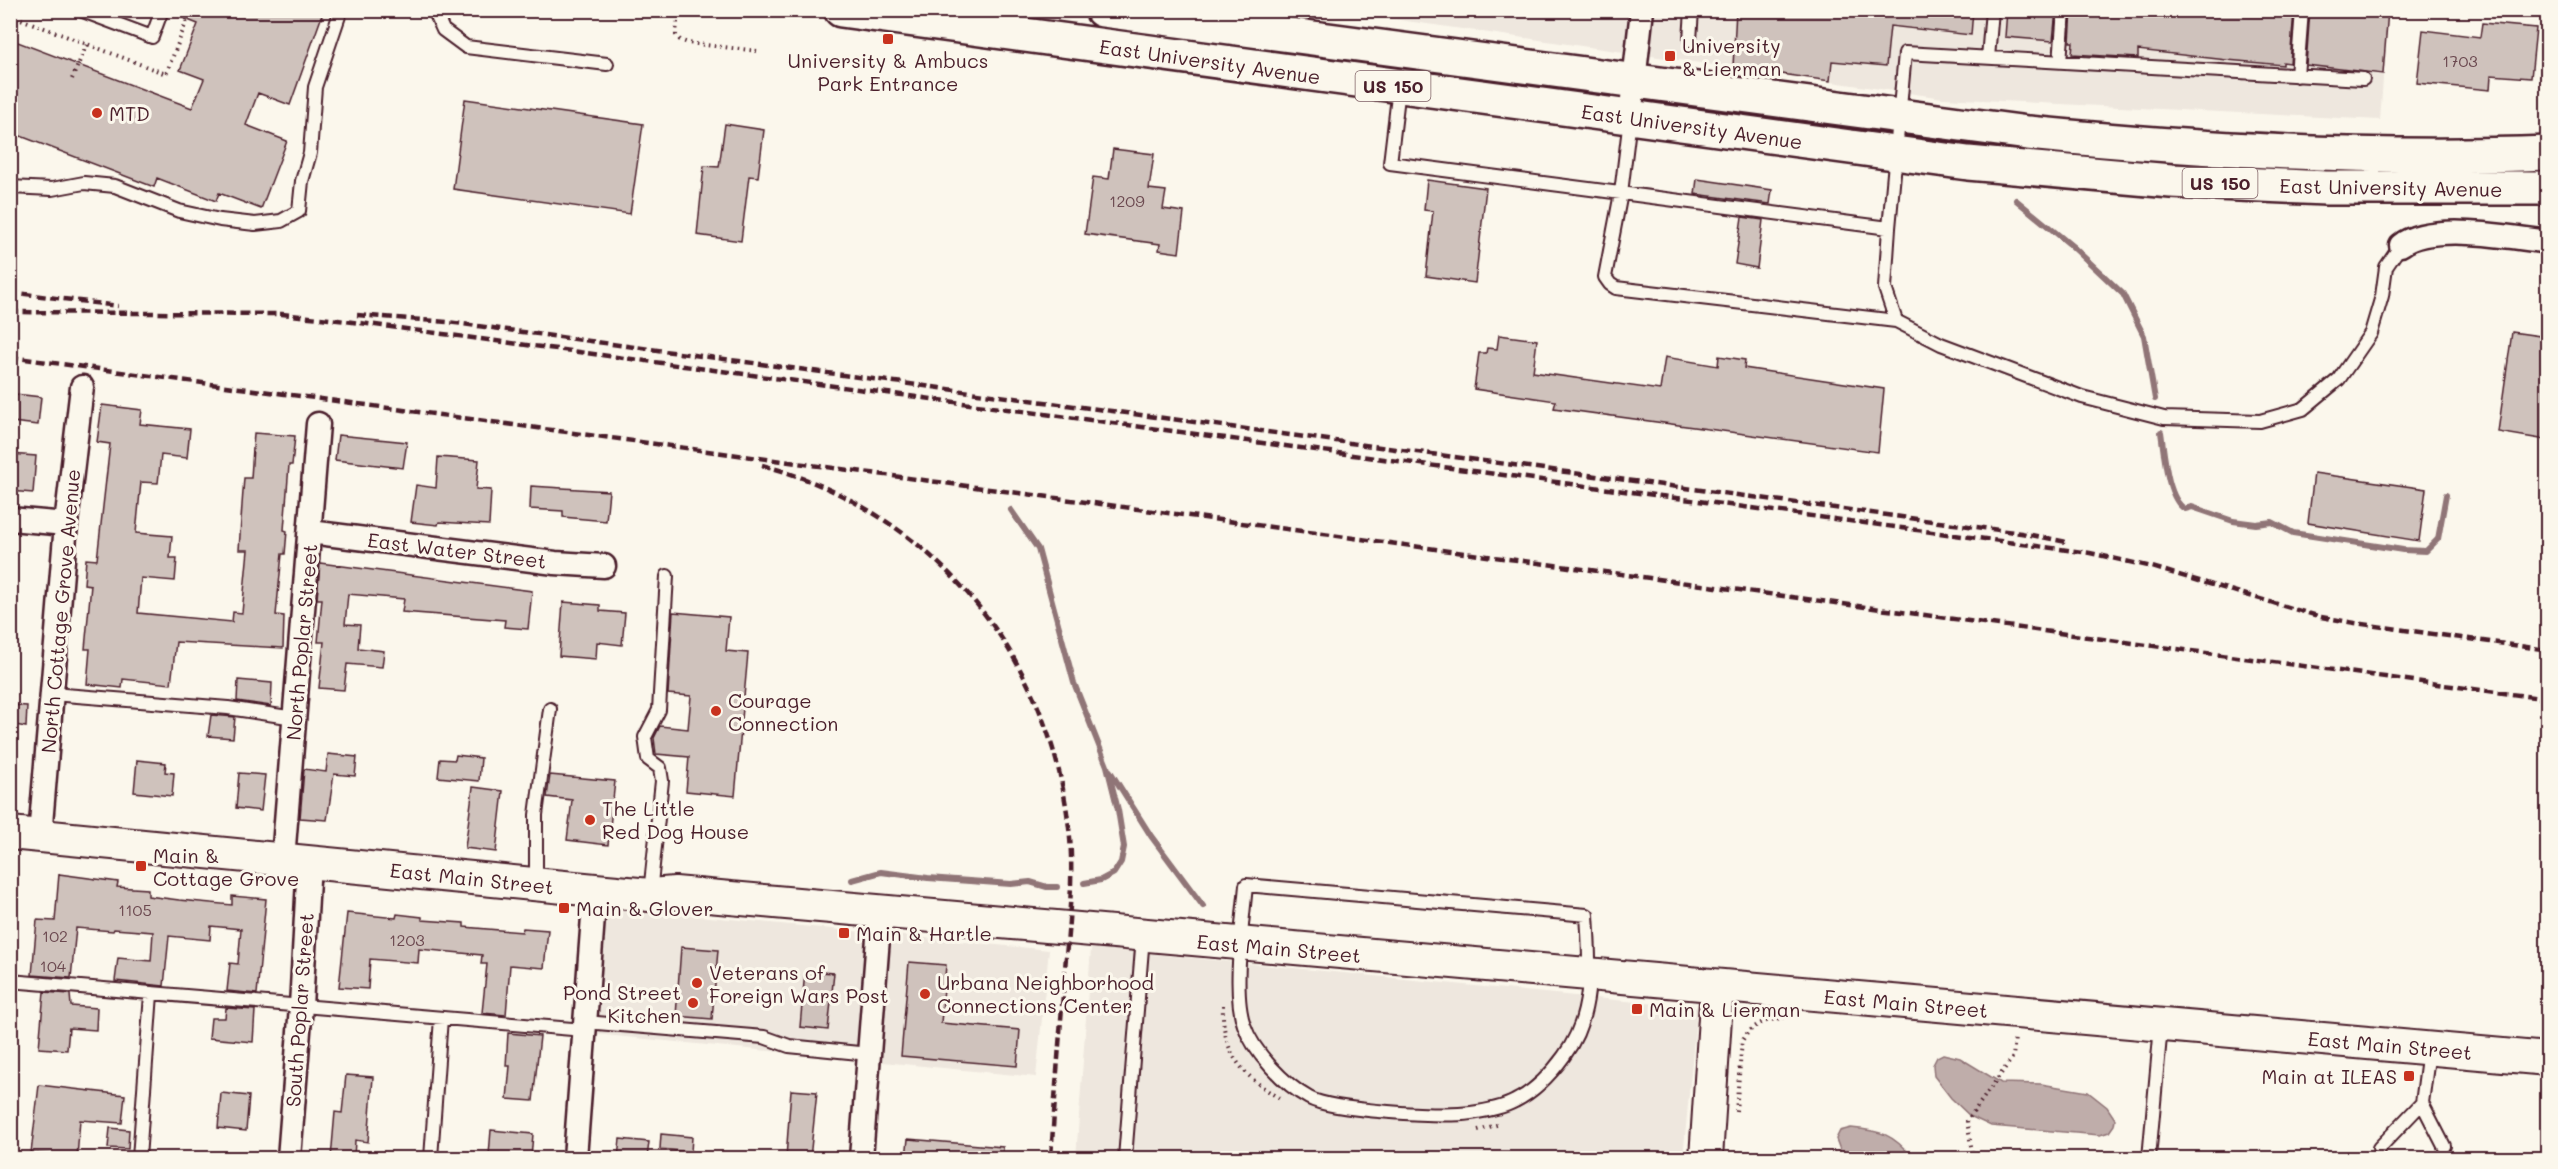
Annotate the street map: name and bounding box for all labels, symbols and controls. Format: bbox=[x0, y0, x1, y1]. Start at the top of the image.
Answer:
marker: University & Ambucs Park Entrance bbox=[881, 32, 895, 46]
place label: University & Lierman bbox=[1682, 32, 1781, 81]
street label: East University Avenue bbox=[1098, 33, 1322, 89]
place label: University & Ambucs Park Entrance bbox=[788, 47, 988, 96]
marker: University & Lierman bbox=[1663, 49, 1677, 63]
house number: 1703 bbox=[2442, 50, 2478, 71]
road number: US 150 bbox=[1356, 71, 1430, 101]
street label: East University Avenue bbox=[1580, 98, 1804, 154]
place label: MTD bbox=[109, 100, 150, 126]
marker: MTD bbox=[90, 106, 104, 120]
road number: US 150 bbox=[2182, 168, 2258, 198]
street label: East University Avenue bbox=[2279, 172, 2503, 202]
house number: 1209 bbox=[1109, 190, 1145, 211]
street label: North Cottage Grove Avenue bbox=[35, 468, 85, 754]
street label: East Water Street bbox=[366, 526, 548, 574]
street label: North Poplar Street bbox=[279, 543, 323, 741]
place label: Courage Connection bbox=[728, 687, 838, 736]
marker: Courage Connection bbox=[709, 704, 723, 718]
place label: The Little Red Dog House bbox=[602, 795, 749, 844]
marker: The Little Red Dog House bbox=[583, 813, 597, 827]
place label: Main & Cottage Grove bbox=[153, 842, 299, 891]
street label: East Main Street bbox=[389, 856, 555, 900]
marker: Main & Cottage Grove bbox=[134, 859, 148, 873]
place label: Main & Glover bbox=[576, 895, 714, 921]
house number: 1105 bbox=[118, 899, 152, 920]
marker: Main & Glover bbox=[557, 901, 571, 915]
street label: South Poplar Street bbox=[279, 912, 319, 1108]
place label: Main & Hartle bbox=[856, 920, 992, 946]
house number: 102 bbox=[42, 925, 68, 946]
marker: Main & Hartle bbox=[837, 926, 851, 940]
street label: East Main Street bbox=[1196, 928, 1362, 968]
house number: 1203 bbox=[389, 929, 425, 950]
house number: 104 bbox=[40, 955, 67, 976]
place label: Veterans of Foreign Wars Post bbox=[709, 959, 888, 1008]
place label: Urbana Neighborhood Connections Center bbox=[937, 969, 1154, 1018]
marker: Veterans of Foreign Wars Post bbox=[690, 976, 704, 990]
place label: Pond Street Kitchen bbox=[563, 979, 681, 1028]
street label: East Main Street bbox=[1823, 983, 1989, 1023]
marker: Urbana Neighborhood Connections Center bbox=[918, 987, 932, 1001]
marker: Pond Street Kitchen bbox=[686, 996, 700, 1010]
place label: Main & Lierman bbox=[1649, 996, 1800, 1022]
marker: Main & Lierman bbox=[1630, 1002, 1644, 1016]
street label: East Main Street bbox=[2307, 1025, 2473, 1065]
place label: Main at ILEAS bbox=[2262, 1063, 2397, 1089]
marker: Main at ILEAS bbox=[2402, 1069, 2416, 1083]

